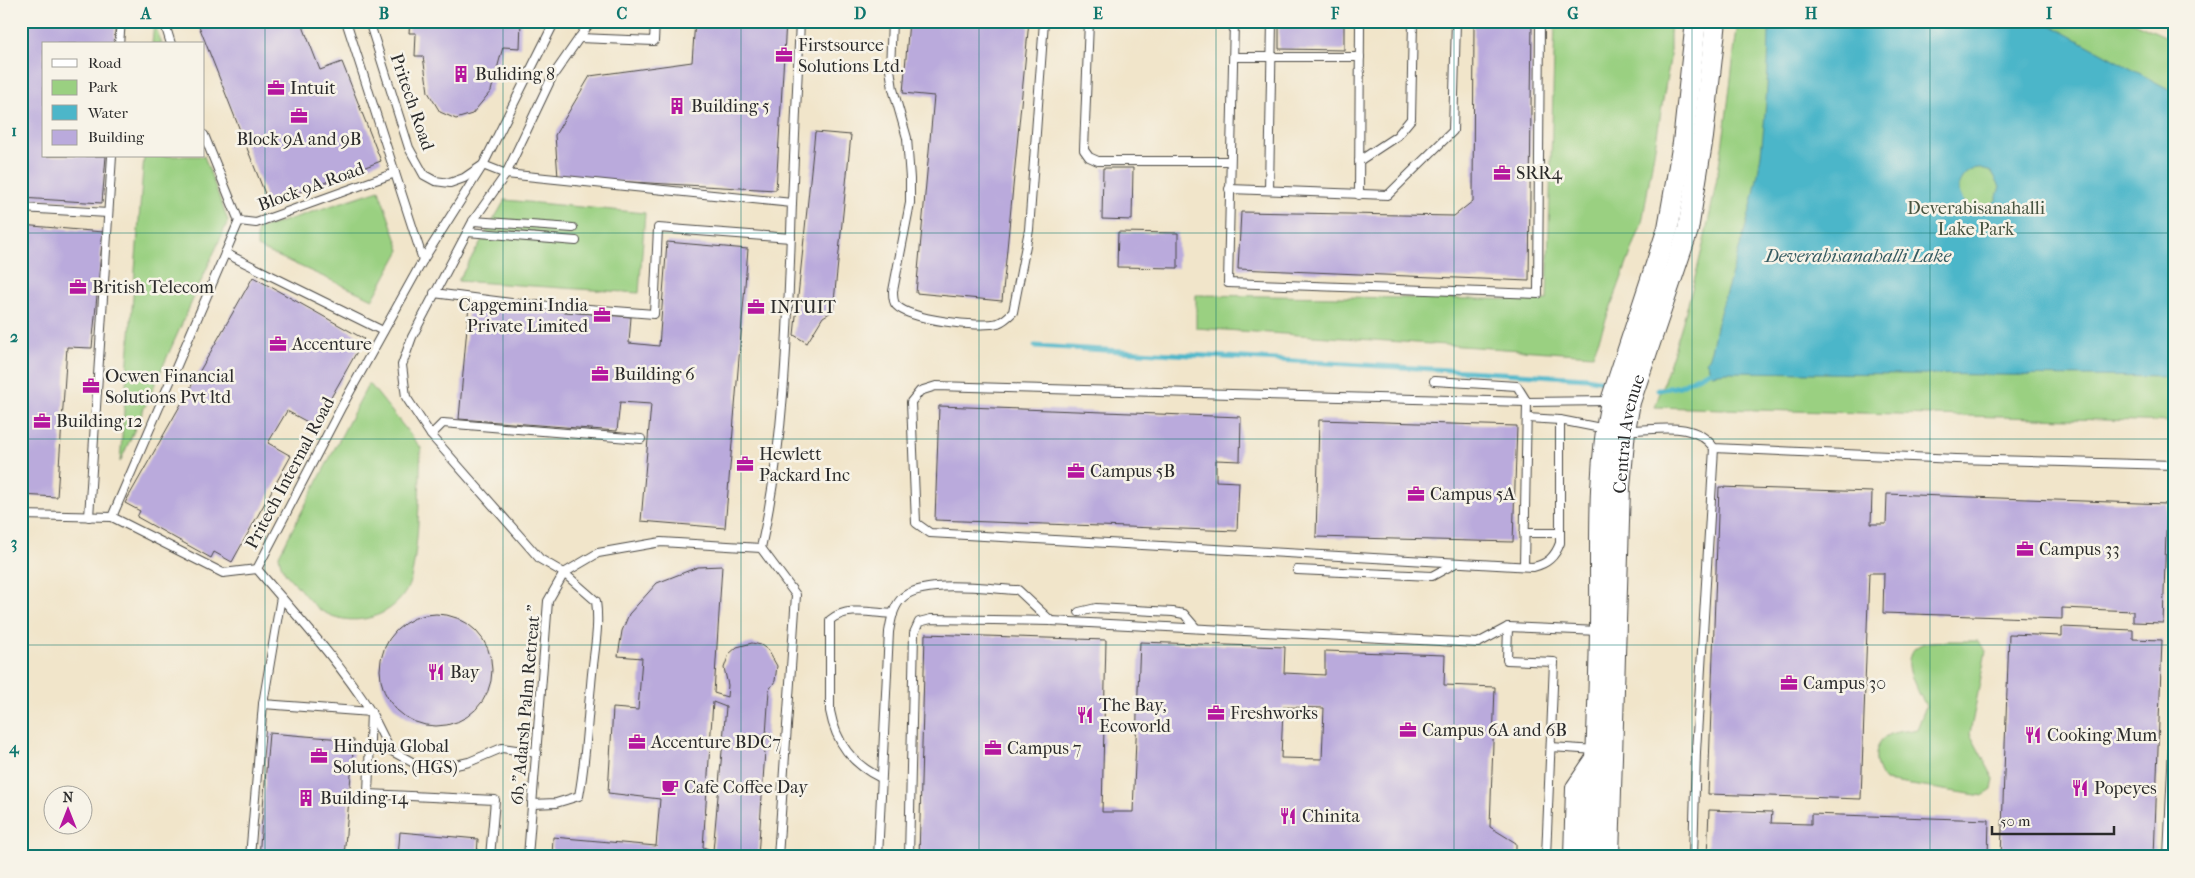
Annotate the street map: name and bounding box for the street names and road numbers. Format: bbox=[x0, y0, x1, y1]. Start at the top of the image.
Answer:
street label: Pritech Road bbox=[386, 51, 438, 153]
street label: Block 9A Road bbox=[255, 158, 367, 216]
street label: Central Avenue bbox=[1609, 372, 1649, 494]
street label: Pritech Internal Road bbox=[241, 393, 339, 552]
street label: 6b,"Adarsh Palm Retreat " bbox=[507, 604, 545, 806]

